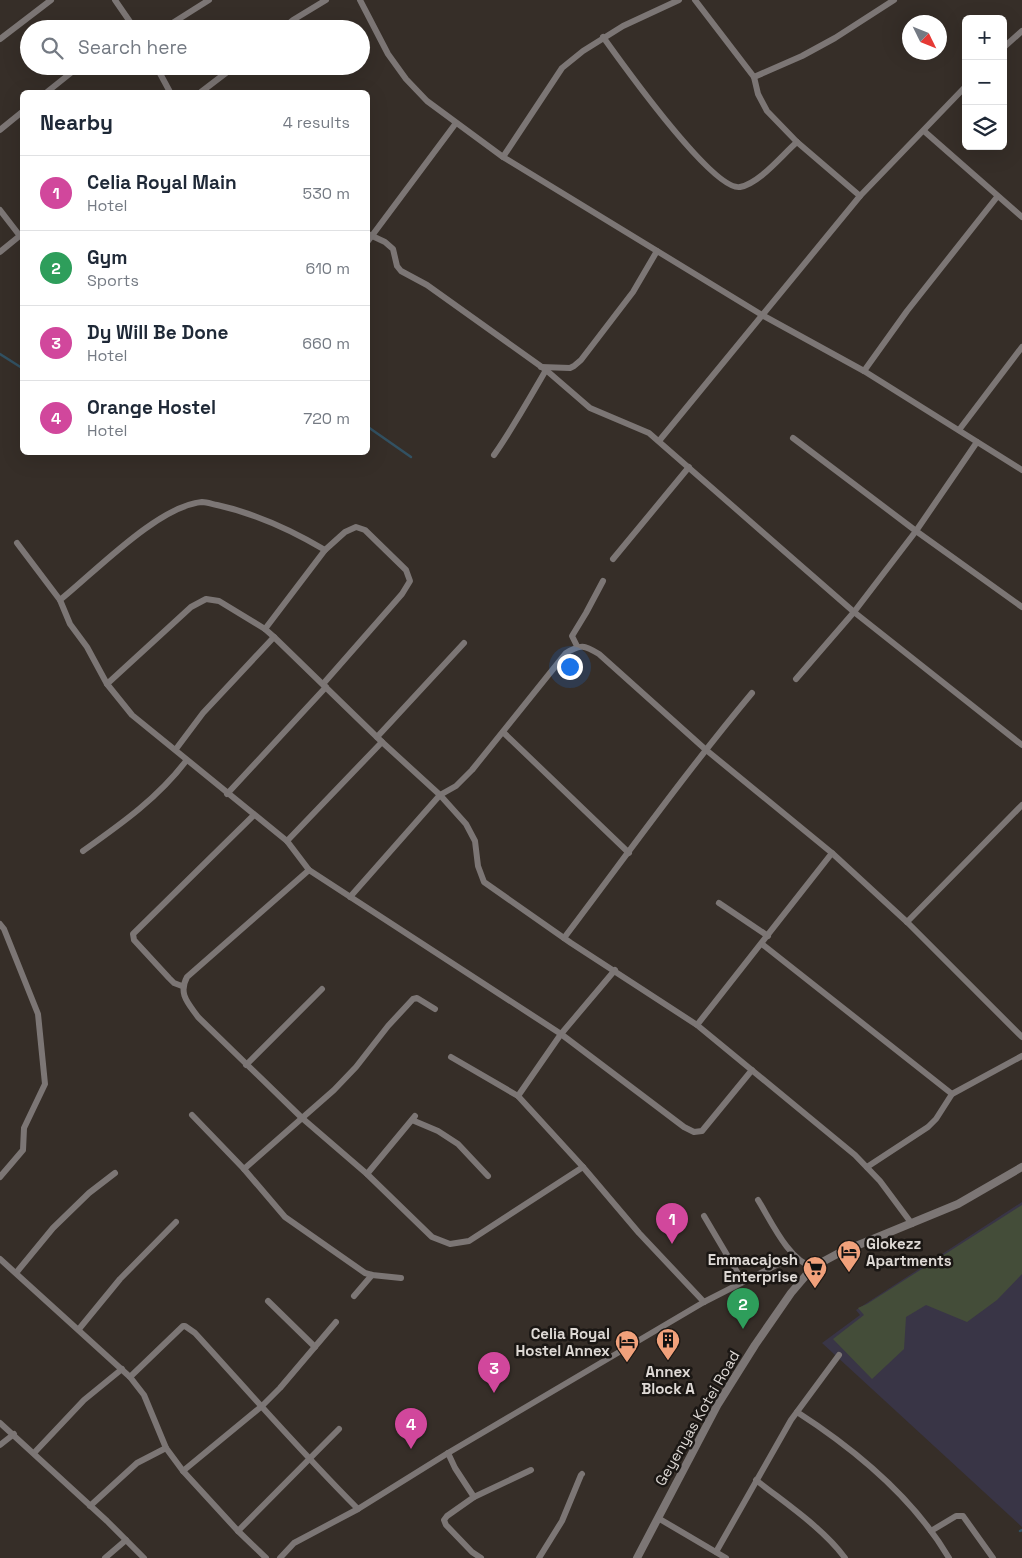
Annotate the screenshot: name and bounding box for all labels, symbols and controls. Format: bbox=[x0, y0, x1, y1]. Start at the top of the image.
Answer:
north arrow bbox=[902, 15, 947, 60]
map controls bbox=[962, 15, 1007, 150]
button: + bbox=[962, 15, 1007, 60]
search box bbox=[20, 20, 370, 75]
icon: search bbox=[38, 34, 66, 62]
text: Search here bbox=[78, 35, 188, 60]
button: − bbox=[962, 60, 1007, 105]
button: layers bbox=[962, 105, 1007, 150]
text: Nearby bbox=[40, 109, 113, 136]
text: 4 results bbox=[283, 112, 350, 133]
text: Celia Royal Main bbox=[87, 170, 237, 195]
text: 1 bbox=[52, 183, 60, 204]
text: 530 m bbox=[303, 183, 350, 204]
text: Hotel bbox=[87, 195, 128, 216]
text: Gym bbox=[87, 245, 128, 270]
text: 2 bbox=[51, 258, 61, 279]
text: 610 m bbox=[305, 258, 350, 279]
text: Sports bbox=[87, 270, 139, 291]
text: Dy Will Be Done bbox=[87, 320, 228, 345]
text: 3 bbox=[51, 333, 61, 354]
text: 660 m bbox=[302, 333, 350, 354]
text: Hotel bbox=[87, 345, 128, 366]
text: Orange Hostel bbox=[87, 395, 216, 420]
text: 4 bbox=[51, 408, 61, 429]
text: 720 m bbox=[303, 408, 350, 429]
text: Hotel bbox=[87, 420, 128, 441]
your location bbox=[557, 654, 583, 680]
pin: 1 bbox=[656, 1203, 688, 1244]
place label: Glokezz Apartments bbox=[866, 1234, 952, 1270]
hotel icon: Glokezz Apartments bbox=[836, 1239, 862, 1273]
place label: Emmacajosh Enterprise bbox=[708, 1250, 798, 1286]
supermarket icon: Emmacajosh Enterprise bbox=[802, 1255, 828, 1289]
pin: 2 bbox=[727, 1288, 759, 1329]
place label: Celia Royal Hostel Annex bbox=[515, 1324, 610, 1360]
building icon: Annex Block A bbox=[655, 1327, 681, 1361]
hotel icon: Celia Royal Hostel Annex bbox=[614, 1329, 640, 1363]
street label: Geyenyas Kotei Road bbox=[650, 1347, 744, 1489]
pin: 3 bbox=[478, 1352, 510, 1393]
place label: Annex Block A bbox=[641, 1362, 695, 1398]
pin: 4 bbox=[395, 1408, 427, 1449]

